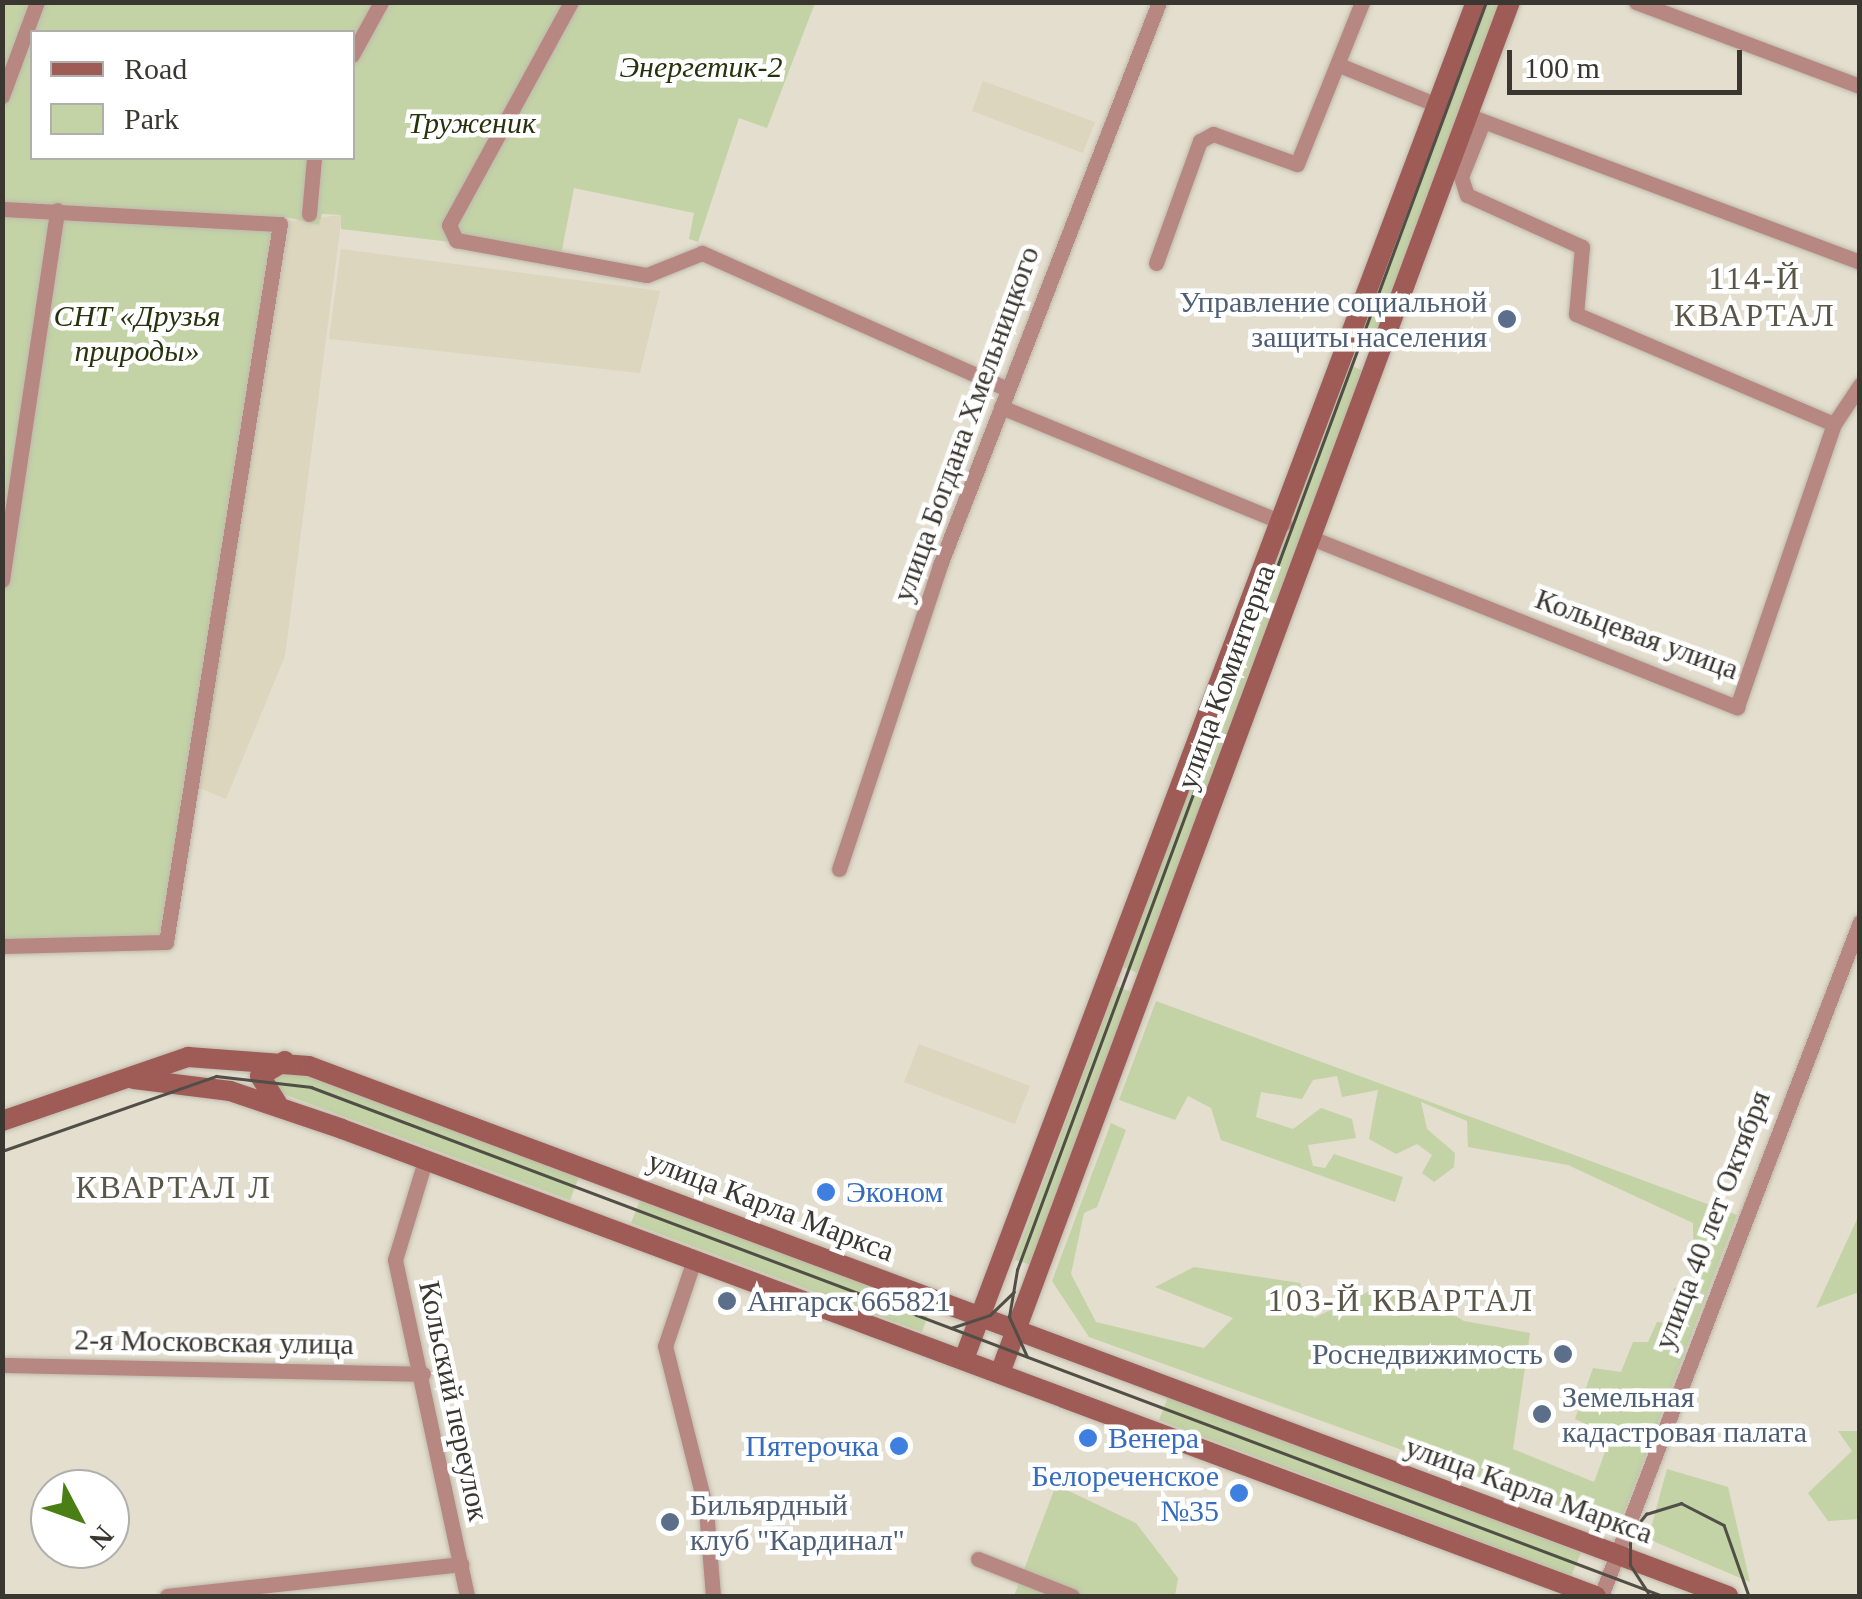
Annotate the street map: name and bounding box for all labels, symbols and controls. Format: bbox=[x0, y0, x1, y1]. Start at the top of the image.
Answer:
legend bbox=[30, 30, 355, 160]
scale bar bbox=[1512, 30, 1747, 92]
park label: Энергетик-2 bbox=[619, 49, 783, 85]
text: 100 m bbox=[1524, 51, 1600, 84]
text: Road bbox=[124, 52, 187, 85]
text: Park bbox=[124, 102, 179, 135]
park label: Труженик bbox=[408, 105, 536, 141]
street label: улица Богдана Хмельницкого bbox=[885, 241, 1047, 607]
district label: 114-Й КВАРТАЛ bbox=[1674, 260, 1836, 335]
place label: Управление социальной защиты населения bbox=[1179, 284, 1487, 354]
park label: СНТ «Друзья природы» bbox=[54, 298, 220, 368]
marker: Управление социальной защиты населения bbox=[1496, 308, 1518, 330]
street label: улица Коминтерна bbox=[1169, 560, 1283, 794]
street label: Кольцевая улица bbox=[1530, 581, 1744, 687]
street label: улица 40 лет Октября bbox=[1646, 1085, 1778, 1355]
street label: улица Карла Маркса bbox=[643, 1142, 899, 1270]
district label: КВАРТАЛ Л bbox=[76, 1168, 272, 1206]
place label: Эконом bbox=[846, 1174, 943, 1210]
marker: Эконом bbox=[815, 1181, 837, 1203]
street label: Кольский переулок bbox=[411, 1278, 497, 1524]
district label: 103-Й КВАРТАЛ bbox=[1268, 1281, 1534, 1319]
place label: Ангарск 665821 bbox=[747, 1283, 951, 1319]
marker: Ангарск 665821 bbox=[716, 1290, 738, 1312]
street label: 2-я Московская улица bbox=[74, 1322, 354, 1362]
place label: Роснедвижимость bbox=[1312, 1336, 1543, 1372]
marker: Роснедвижимость bbox=[1552, 1343, 1574, 1365]
place label: Земельная кадастровая палата bbox=[1562, 1379, 1807, 1450]
marker: Земельная кадастровая палата bbox=[1531, 1403, 1553, 1425]
place label: Венера bbox=[1108, 1420, 1199, 1456]
marker: Венера bbox=[1077, 1427, 1099, 1449]
place label: Пятерочка bbox=[745, 1428, 879, 1464]
street label: улица Карла Маркса bbox=[1400, 1429, 1658, 1551]
marker: Пятерочка bbox=[888, 1435, 910, 1457]
place label: Белореченское №35 bbox=[1031, 1458, 1219, 1528]
north arrow bbox=[30, 1469, 130, 1569]
marker: Белореченское №35 bbox=[1228, 1482, 1250, 1504]
place label: Бильярдный клуб "Кардинал" bbox=[690, 1487, 905, 1558]
marker: Бильярдный клуб "Кардинал" bbox=[659, 1511, 681, 1533]
text: N bbox=[83, 1520, 120, 1555]

